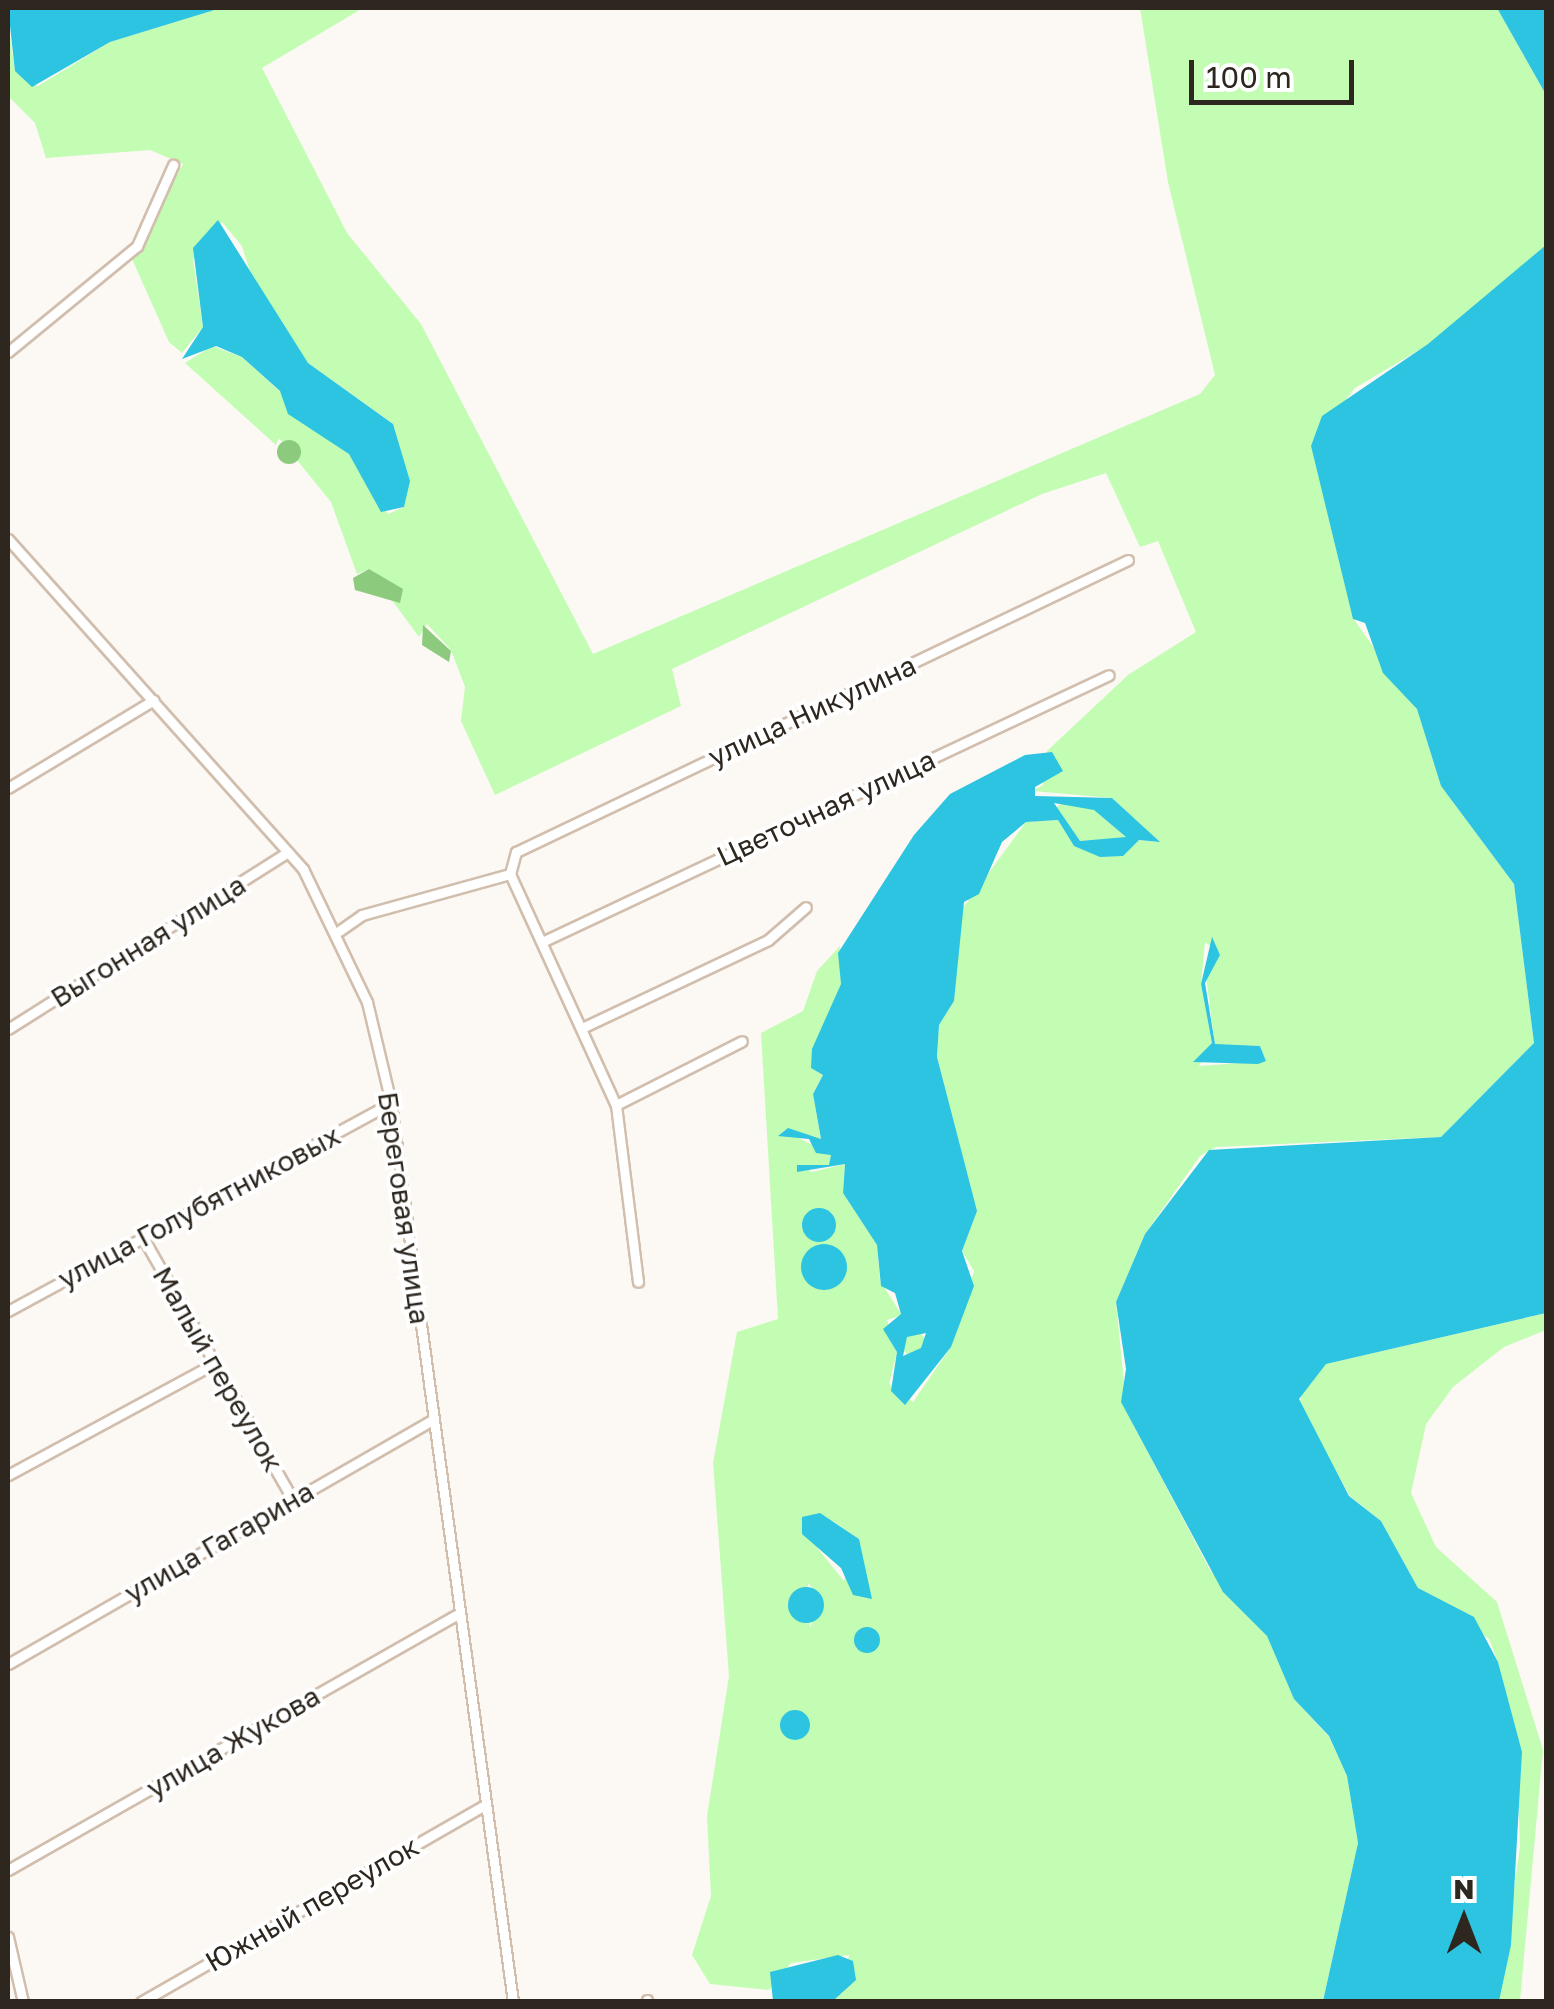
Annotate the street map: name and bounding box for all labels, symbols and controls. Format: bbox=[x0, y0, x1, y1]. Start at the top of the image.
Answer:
scale bar bbox=[1194, 40, 1359, 102]
text: 100 m bbox=[1206, 59, 1292, 95]
street label: улица Никулина bbox=[703, 648, 921, 774]
street label: Цветочная улица bbox=[712, 743, 940, 873]
street label: Выгонная улица bbox=[44, 868, 252, 1014]
street label: Береговая улица bbox=[371, 1090, 437, 1326]
street label: улица Голубятниковых bbox=[52, 1118, 346, 1296]
street label: Малый переулок bbox=[146, 1261, 290, 1477]
street label: улица Гагарина bbox=[118, 1474, 320, 1610]
street label: улица Жукова bbox=[140, 1679, 326, 1805]
street label: Южный переулок bbox=[199, 1829, 425, 1979]
north arrow bbox=[1414, 1869, 1514, 1969]
text: N bbox=[1453, 1872, 1475, 1905]

